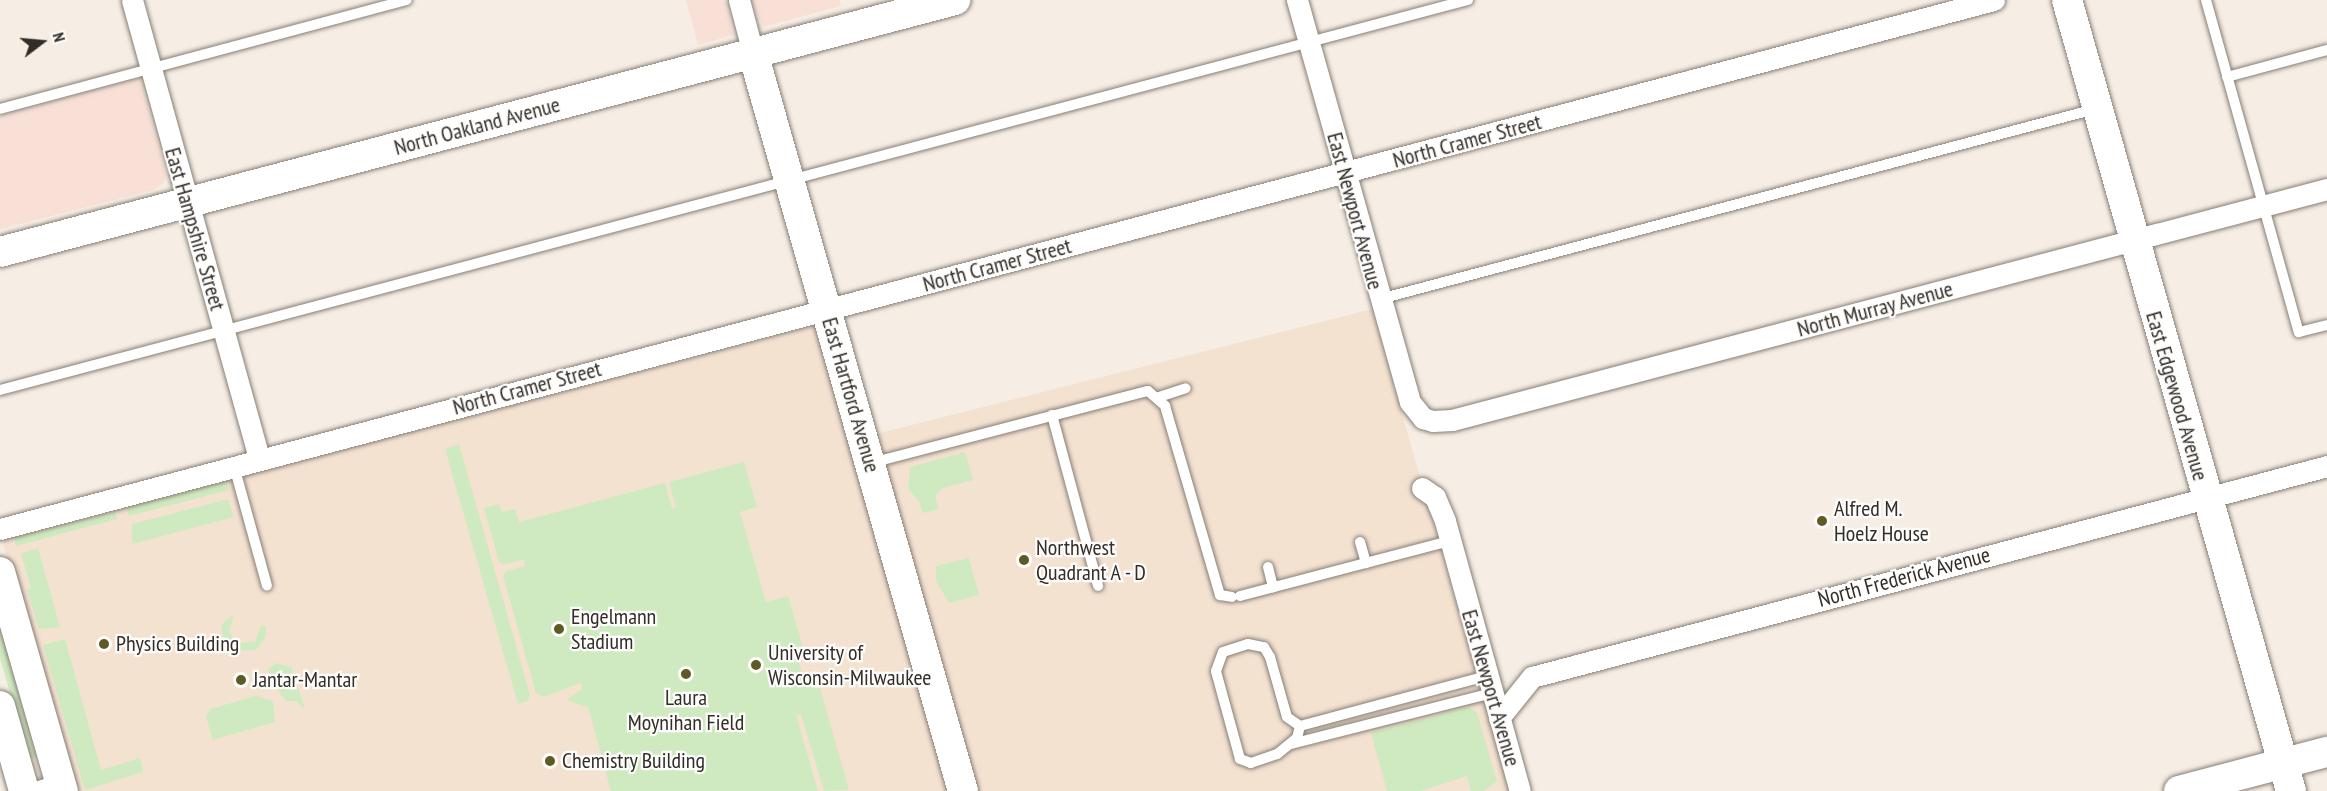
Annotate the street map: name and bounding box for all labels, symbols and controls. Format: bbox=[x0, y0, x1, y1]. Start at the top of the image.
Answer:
north arrow bbox=[12, 12, 72, 72]
text: N bbox=[48, 30, 70, 44]
street label: North Oakland Avenue bbox=[391, 91, 563, 161]
street label: North Cramer Street bbox=[1390, 109, 1544, 173]
street label: East Newport Avenue bbox=[1321, 129, 1389, 293]
street label: East Hampshire Street bbox=[159, 145, 231, 313]
street label: North Cramer Street bbox=[920, 233, 1074, 297]
street label: North Murray Avenue bbox=[1794, 275, 1956, 343]
street label: East Edgewood Avenue bbox=[2140, 308, 2214, 484]
street label: East Hartford Avenue bbox=[816, 314, 886, 476]
street label: North Cramer Street bbox=[450, 356, 604, 420]
place label: Alfred M. Hoelz House bbox=[1834, 495, 1929, 546]
marker: Alfred M. Hoelz House bbox=[1815, 514, 1829, 528]
place label: Northwest Quadrant A - D bbox=[1036, 534, 1149, 586]
street label: North Frederick Avenue bbox=[1814, 541, 1994, 613]
marker: Northwest Quadrant A - D bbox=[1017, 553, 1031, 567]
place label: Engelmann Stadium bbox=[571, 603, 656, 654]
street label: East Newport Avenue bbox=[1456, 606, 1526, 770]
marker: Engelmann Stadium bbox=[552, 622, 566, 636]
place label: Physics Building bbox=[116, 631, 239, 657]
marker: Physics Building bbox=[97, 637, 111, 651]
place label: University of Wisconsin-Milwaukee bbox=[768, 639, 931, 690]
marker: University of Wisconsin-Milwaukee bbox=[749, 658, 763, 672]
place label: Jantar-Mantar bbox=[253, 667, 357, 693]
marker: Laura Moynihan Field bbox=[679, 667, 693, 681]
marker: Jantar-Mantar bbox=[234, 673, 248, 687]
place label: Laura Moynihan Field bbox=[628, 684, 744, 736]
place label: Chemistry Building bbox=[562, 748, 706, 774]
marker: Chemistry Building bbox=[543, 754, 557, 768]

